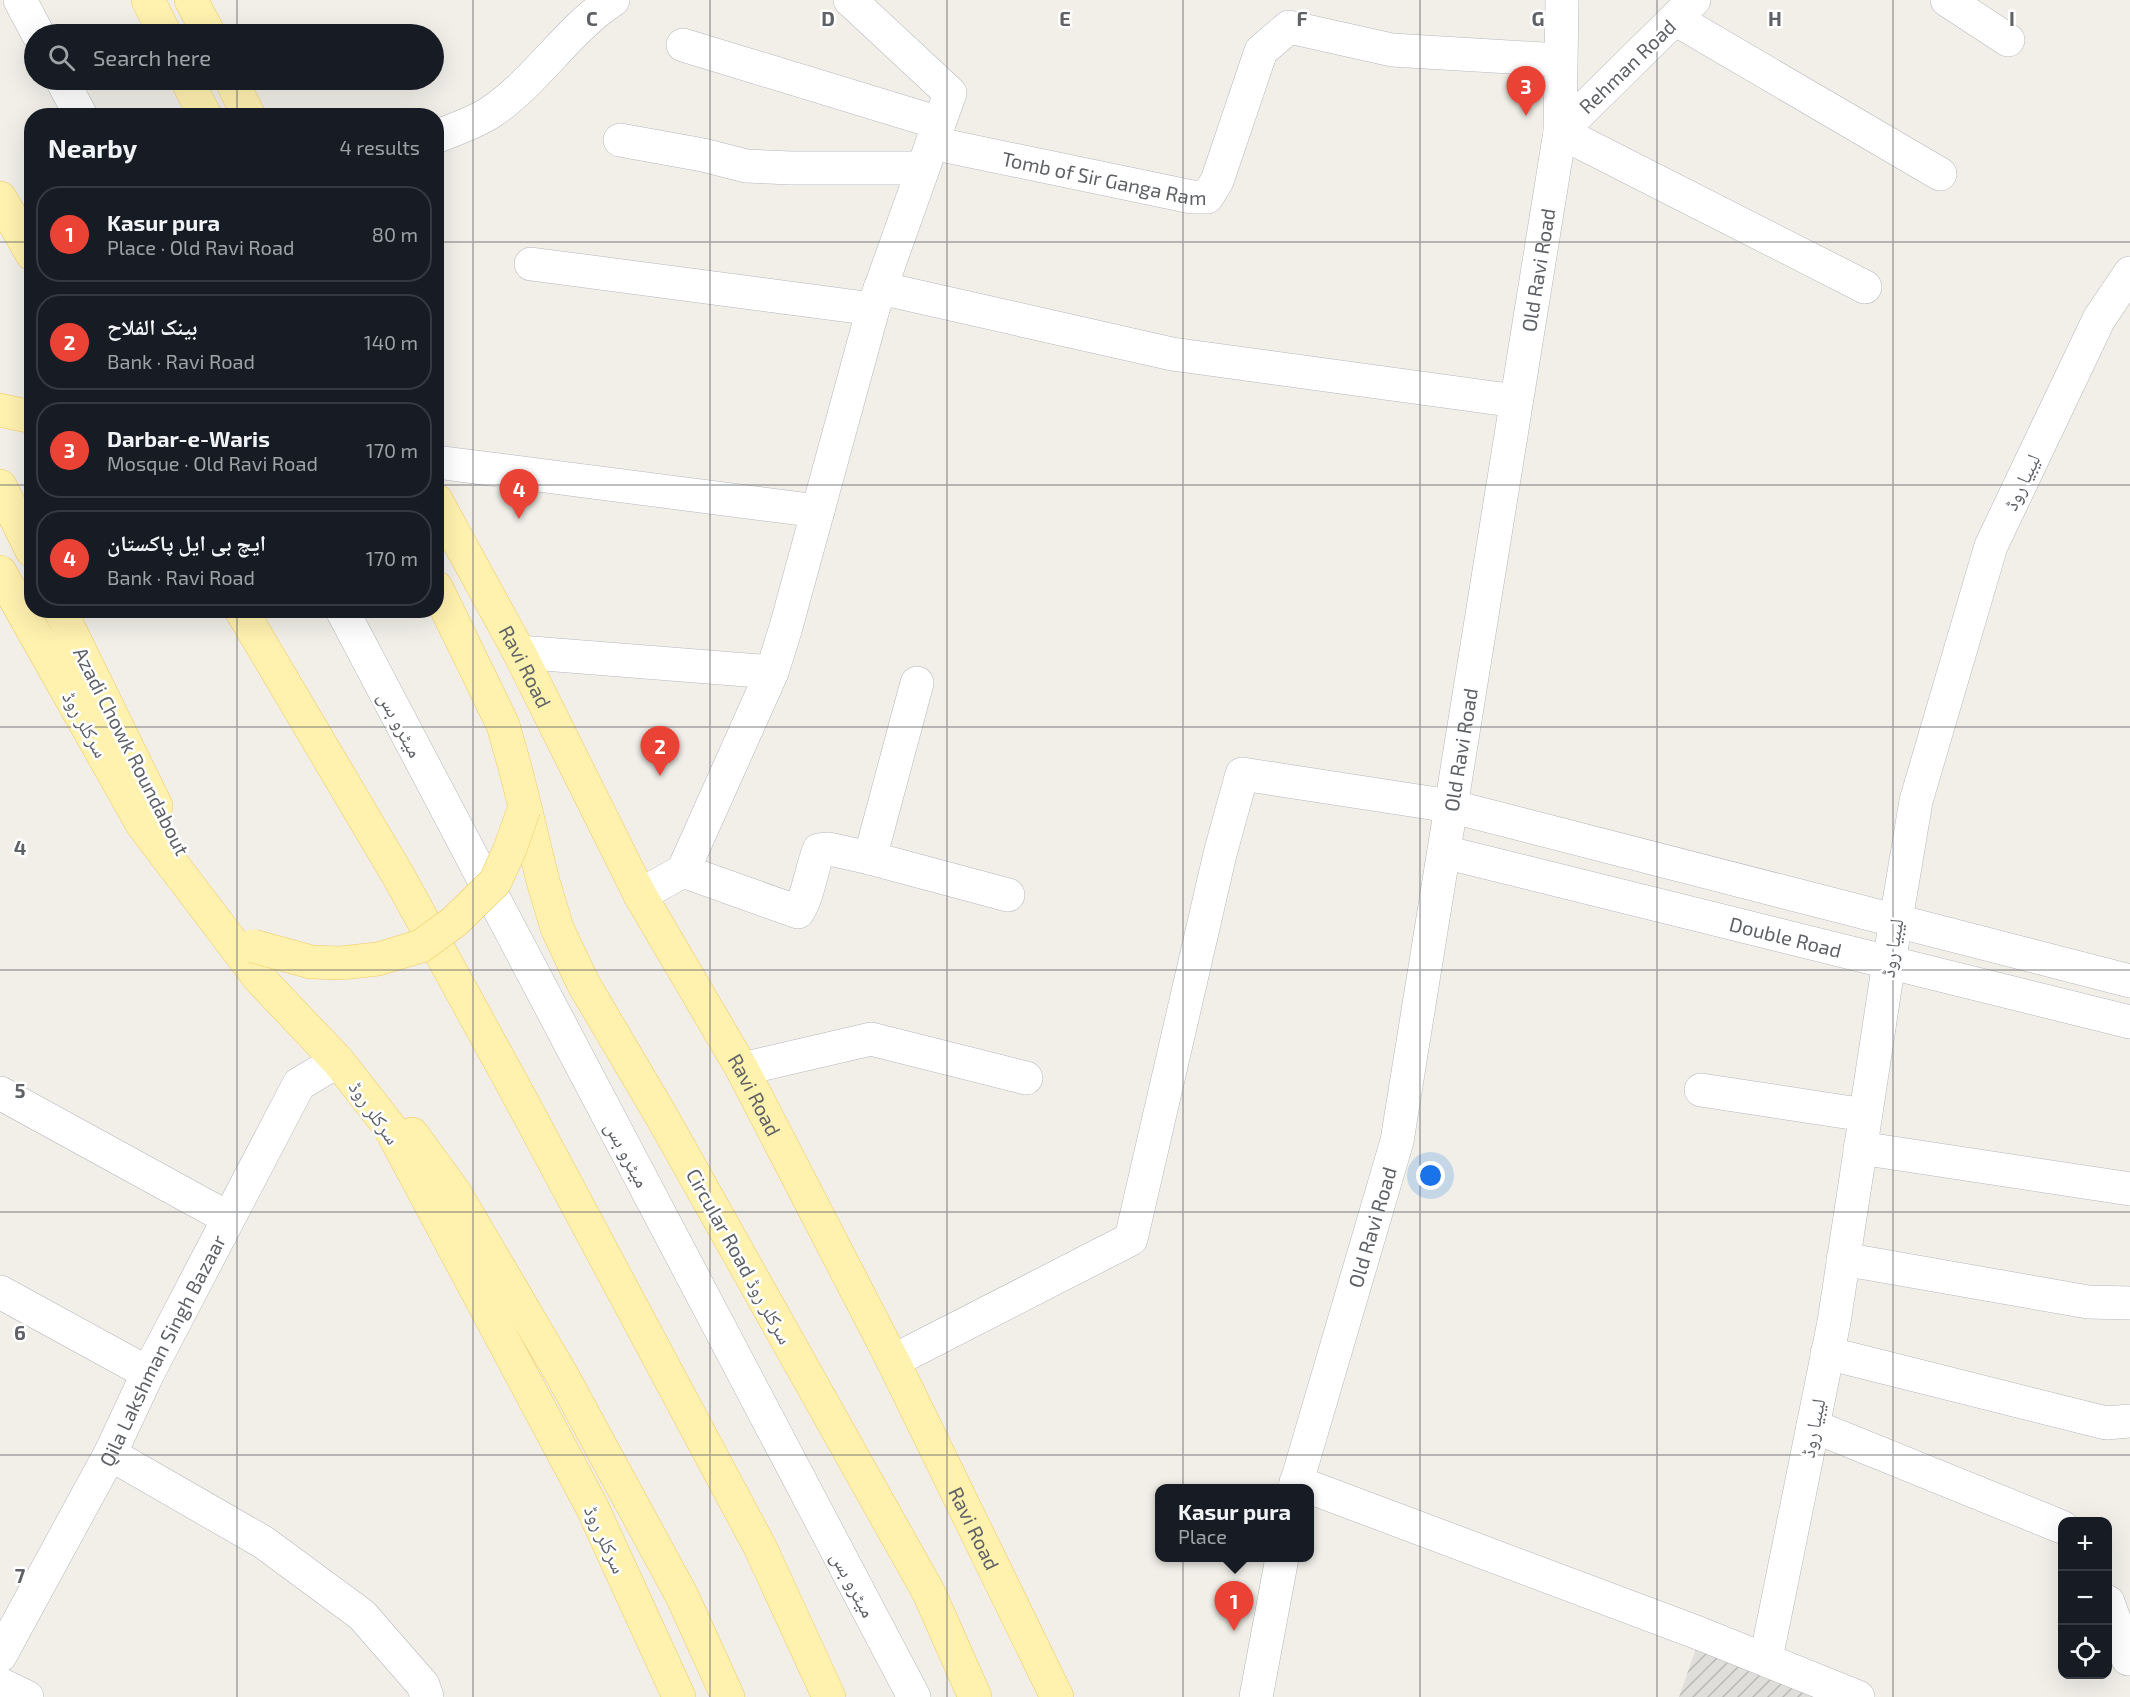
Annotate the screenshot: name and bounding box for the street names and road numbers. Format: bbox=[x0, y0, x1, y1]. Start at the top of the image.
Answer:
street label: Rehman Road bbox=[1574, 14, 1680, 118]
street label: Tomb of Sir Ganga Ram bbox=[1000, 146, 1206, 209]
street label: Old Ravi Road bbox=[1516, 206, 1560, 333]
street label: لیبیا روڈ bbox=[1998, 450, 2045, 514]
street label: Ravi Road bbox=[495, 621, 557, 712]
street label: Azadi Chowk Roundabout bbox=[69, 643, 195, 860]
street label: Old Ravi Road bbox=[1438, 686, 1482, 813]
street label: سرکلر روڈ bbox=[58, 687, 114, 761]
street label: میٹرو بس bbox=[373, 687, 428, 762]
street label: Double Road bbox=[1727, 911, 1844, 962]
street label: لیبیا روڈ bbox=[1875, 917, 1908, 979]
street label: Ravi Road bbox=[724, 1049, 786, 1140]
street label: سرکلر روڈ bbox=[344, 1075, 406, 1149]
street label: میٹرو بس bbox=[600, 1117, 655, 1192]
street label: Circular Road سرکلر روڈ bbox=[682, 1164, 798, 1348]
street label: Old Ravi Road bbox=[1343, 1164, 1401, 1290]
street label: Qila Lakshman Singh Bazaar bbox=[94, 1230, 230, 1470]
street label: لیبیا روڈ bbox=[1795, 1397, 1830, 1460]
street label: Ravi Road bbox=[944, 1483, 1005, 1574]
street label: سرکلر روڈ bbox=[580, 1501, 632, 1577]
street label: میٹرو بس bbox=[826, 1547, 881, 1622]

